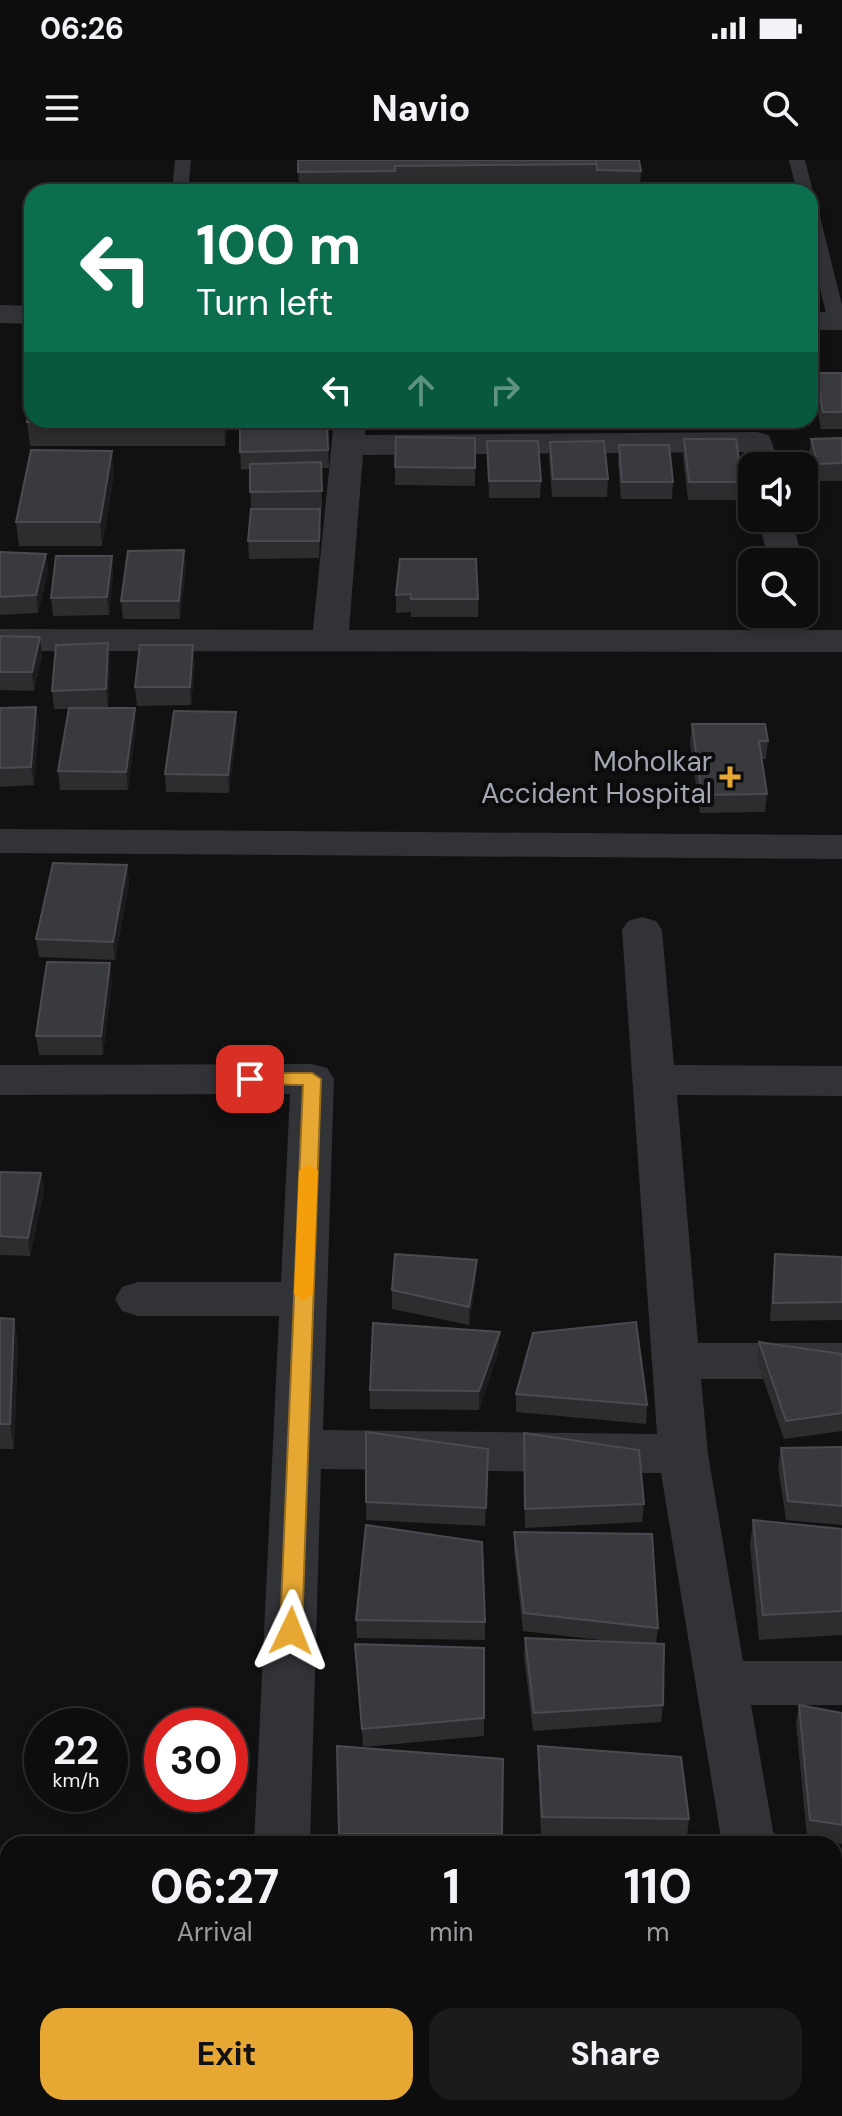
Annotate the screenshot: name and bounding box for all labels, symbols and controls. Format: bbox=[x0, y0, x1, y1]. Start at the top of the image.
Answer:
text: 06:26 bbox=[40, 9, 124, 48]
text: Navio bbox=[372, 85, 470, 132]
icon: menu bbox=[40, 86, 84, 130]
icon: search bbox=[758, 86, 802, 130]
text: 100 m bbox=[196, 208, 361, 281]
icon: left bbox=[64, 216, 168, 320]
text: Turn left bbox=[196, 279, 333, 326]
icon: left bbox=[315, 368, 359, 412]
icon: ahead bbox=[399, 368, 443, 412]
icon: right bbox=[483, 368, 527, 412]
map controls bbox=[738, 452, 818, 628]
button: sound bbox=[738, 452, 818, 532]
button: search bbox=[738, 548, 818, 628]
place label: Moholkar Accident Hospital bbox=[481, 743, 712, 812]
marker: Moholkar Accident Hospital bbox=[719, 766, 741, 788]
pin bbox=[216, 1045, 284, 1113]
icon: arrive bbox=[228, 1057, 272, 1101]
position arrow bbox=[249, 1589, 333, 1673]
speed limit sign: 30 bbox=[144, 1708, 248, 1812]
text: 22 bbox=[53, 1724, 99, 1776]
text: km/h bbox=[52, 1767, 100, 1793]
text: 06:27 bbox=[150, 1855, 279, 1918]
text: 1 bbox=[443, 1855, 460, 1918]
text: 110 bbox=[623, 1855, 692, 1918]
text: Arrival bbox=[177, 1915, 252, 1949]
text: min bbox=[429, 1915, 474, 1949]
text: m bbox=[646, 1915, 669, 1949]
button: Exit bbox=[40, 2008, 413, 2100]
button: Share bbox=[429, 2008, 802, 2100]

